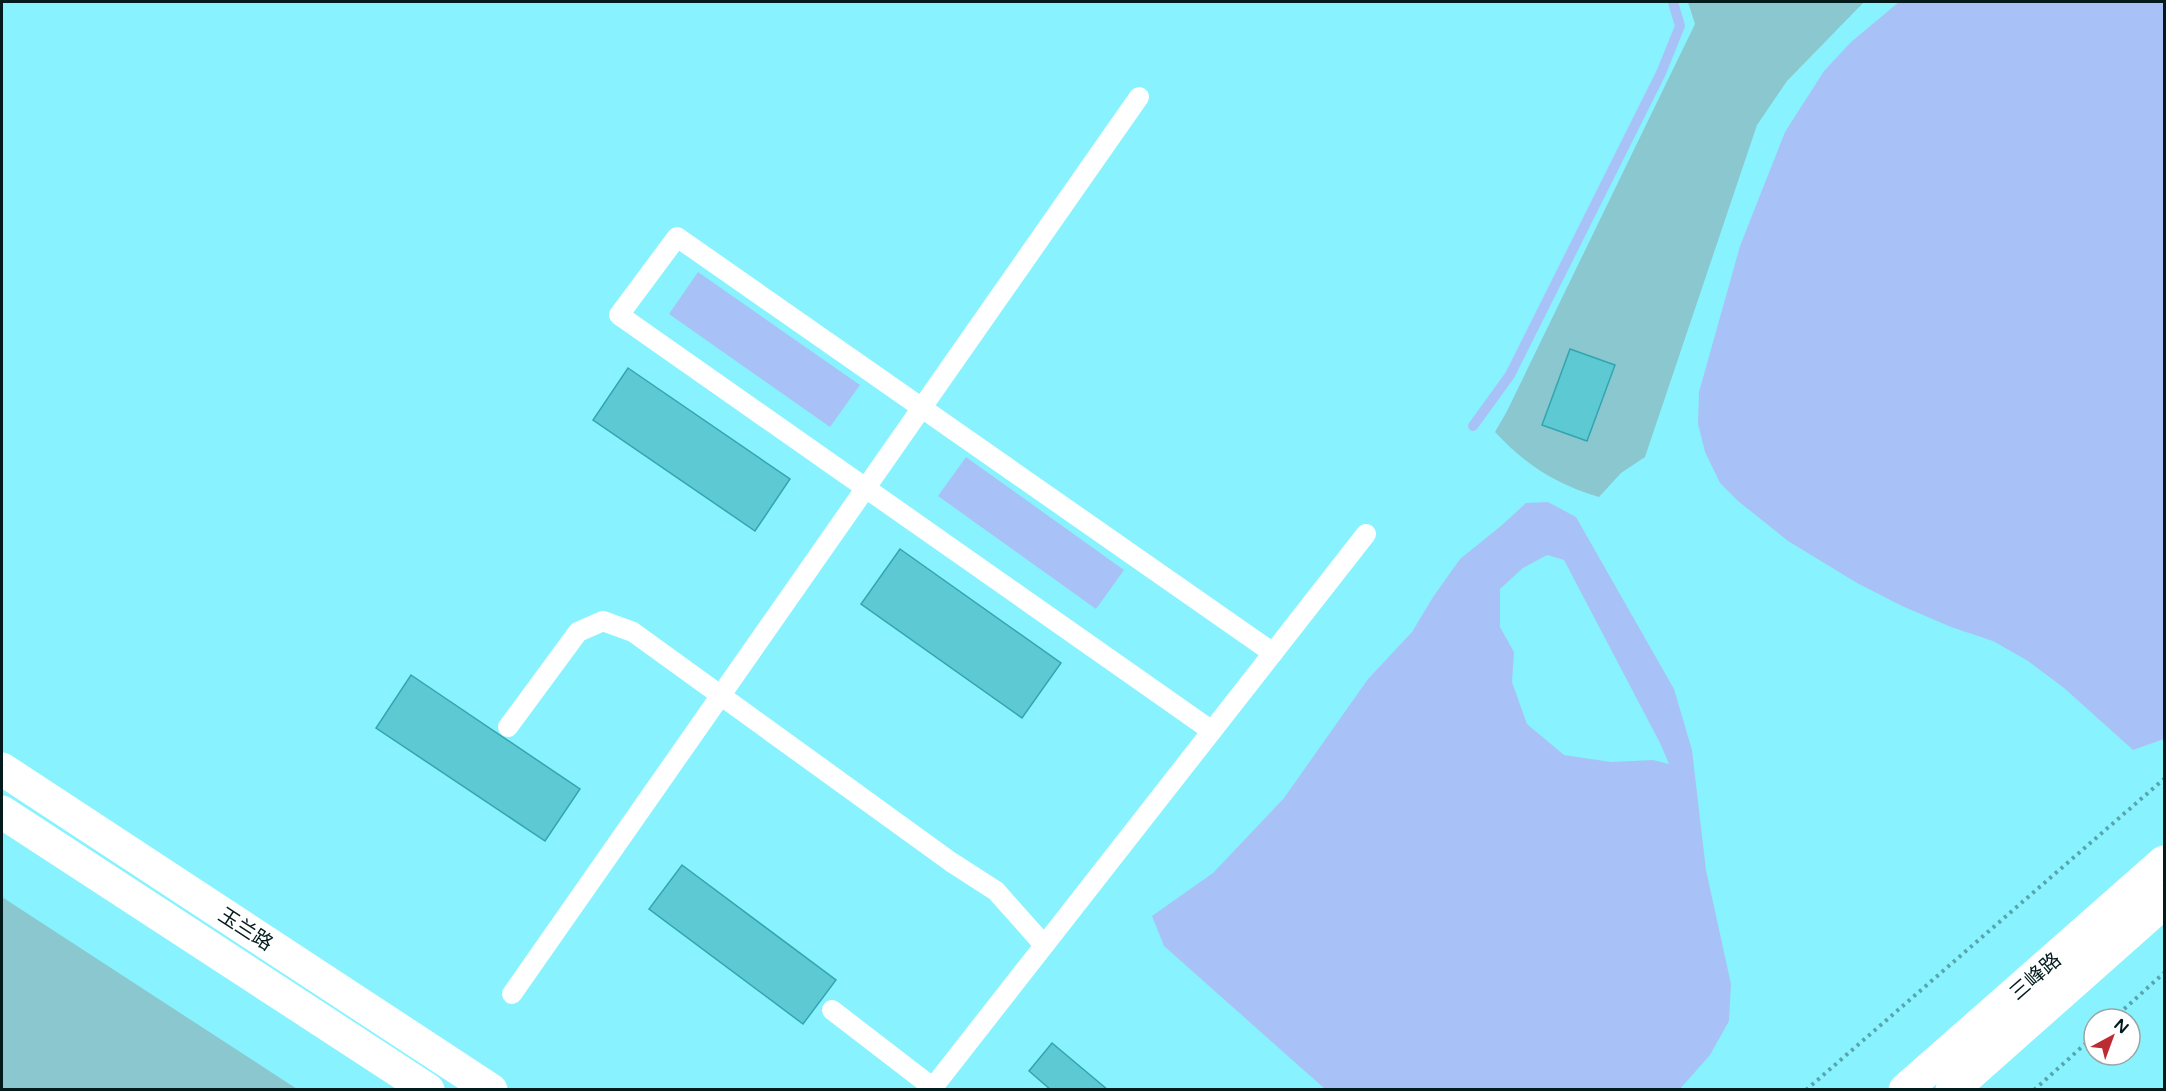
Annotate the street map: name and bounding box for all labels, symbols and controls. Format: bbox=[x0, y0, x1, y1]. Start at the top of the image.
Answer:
street label: 玉兰路 bbox=[214, 903, 277, 956]
street label: 三峰路 bbox=[2005, 948, 2066, 1005]
north arrow bbox=[2082, 1007, 2142, 1067]
text: N bbox=[2110, 1015, 2133, 1038]

